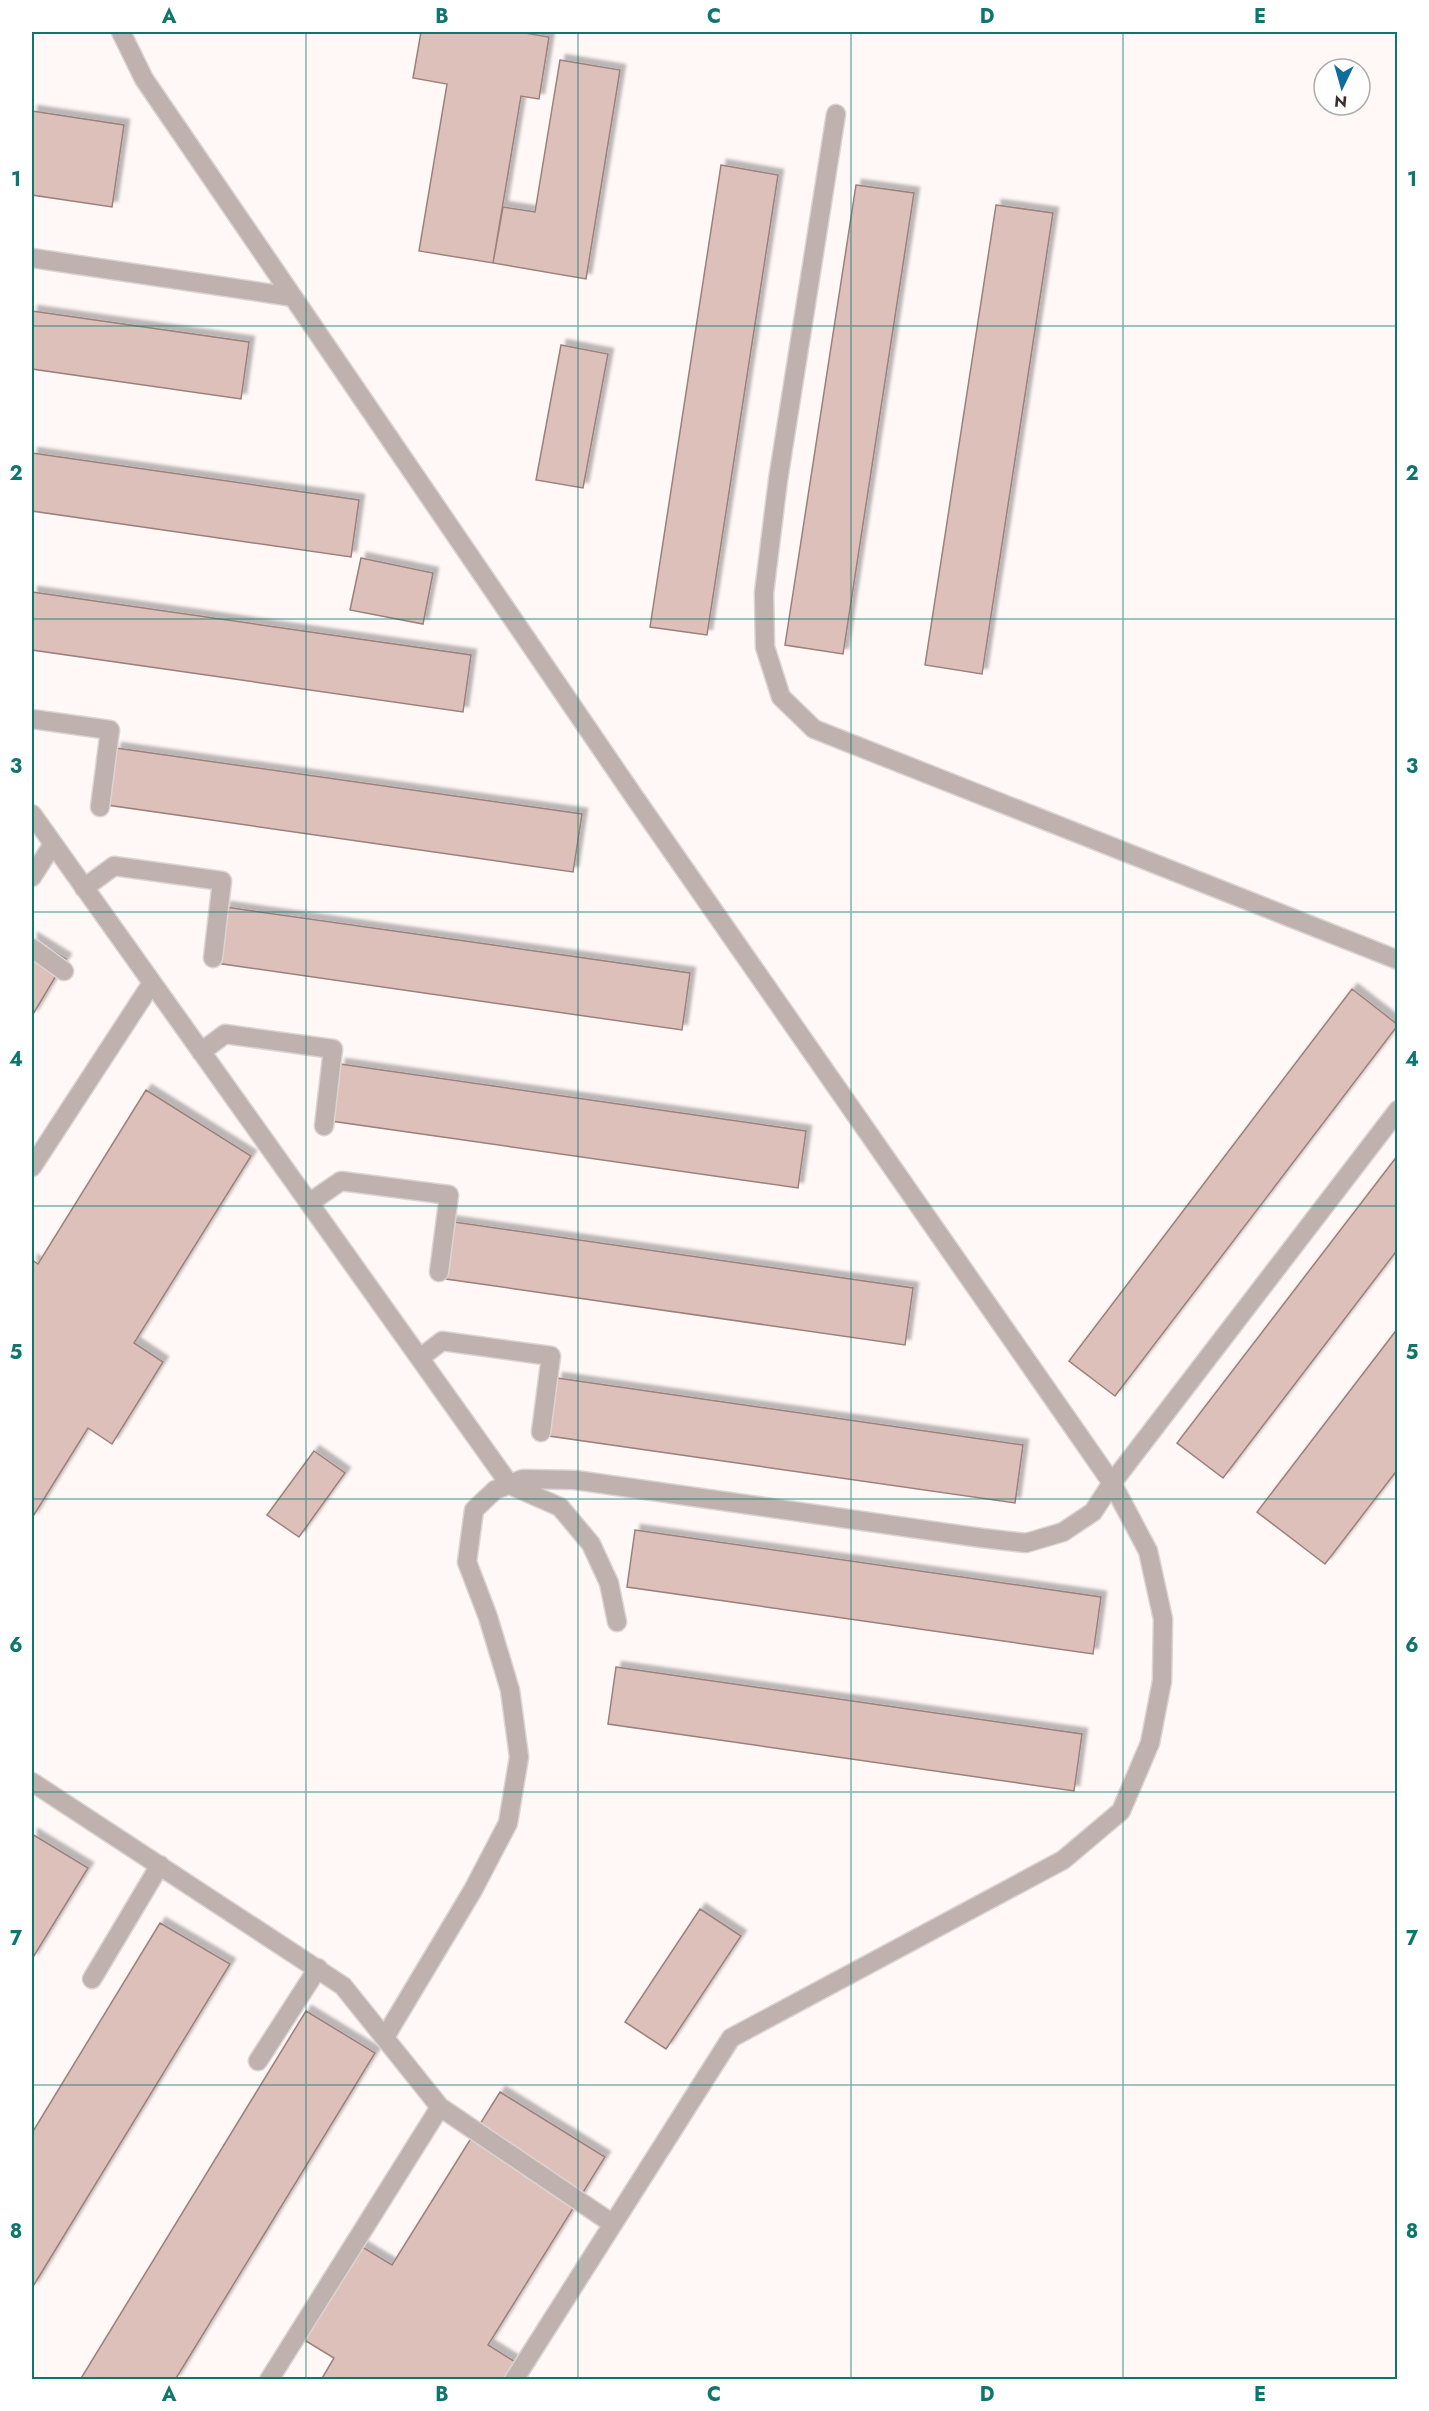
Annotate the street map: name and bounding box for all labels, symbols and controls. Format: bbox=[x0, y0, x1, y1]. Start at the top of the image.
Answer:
text: A bbox=[161, 2, 177, 31]
text: B bbox=[435, 2, 449, 31]
text: C bbox=[707, 2, 721, 31]
text: D bbox=[980, 2, 994, 31]
text: E bbox=[1254, 2, 1266, 31]
north arrow bbox=[1312, 57, 1372, 117]
text: N bbox=[1333, 89, 1348, 113]
text: 1 bbox=[11, 165, 21, 194]
text: 1 bbox=[1407, 165, 1417, 194]
text: 2 bbox=[9, 459, 23, 488]
text: 2 bbox=[1405, 459, 1419, 488]
text: 3 bbox=[10, 752, 22, 781]
text: 3 bbox=[1406, 752, 1418, 781]
text: 4 bbox=[9, 1045, 23, 1074]
text: 4 bbox=[1405, 1045, 1419, 1074]
text: 5 bbox=[10, 1338, 23, 1367]
text: 5 bbox=[1406, 1338, 1419, 1367]
text: 6 bbox=[9, 1631, 23, 1660]
text: 6 bbox=[1405, 1631, 1419, 1660]
text: 7 bbox=[10, 1924, 23, 1953]
text: 7 bbox=[1406, 1924, 1419, 1953]
text: 8 bbox=[10, 2217, 22, 2246]
text: 8 bbox=[1406, 2217, 1418, 2246]
text: A bbox=[161, 2380, 177, 2409]
text: B bbox=[435, 2380, 449, 2409]
text: C bbox=[707, 2380, 721, 2409]
text: D bbox=[980, 2380, 994, 2409]
text: E bbox=[1254, 2380, 1266, 2409]

